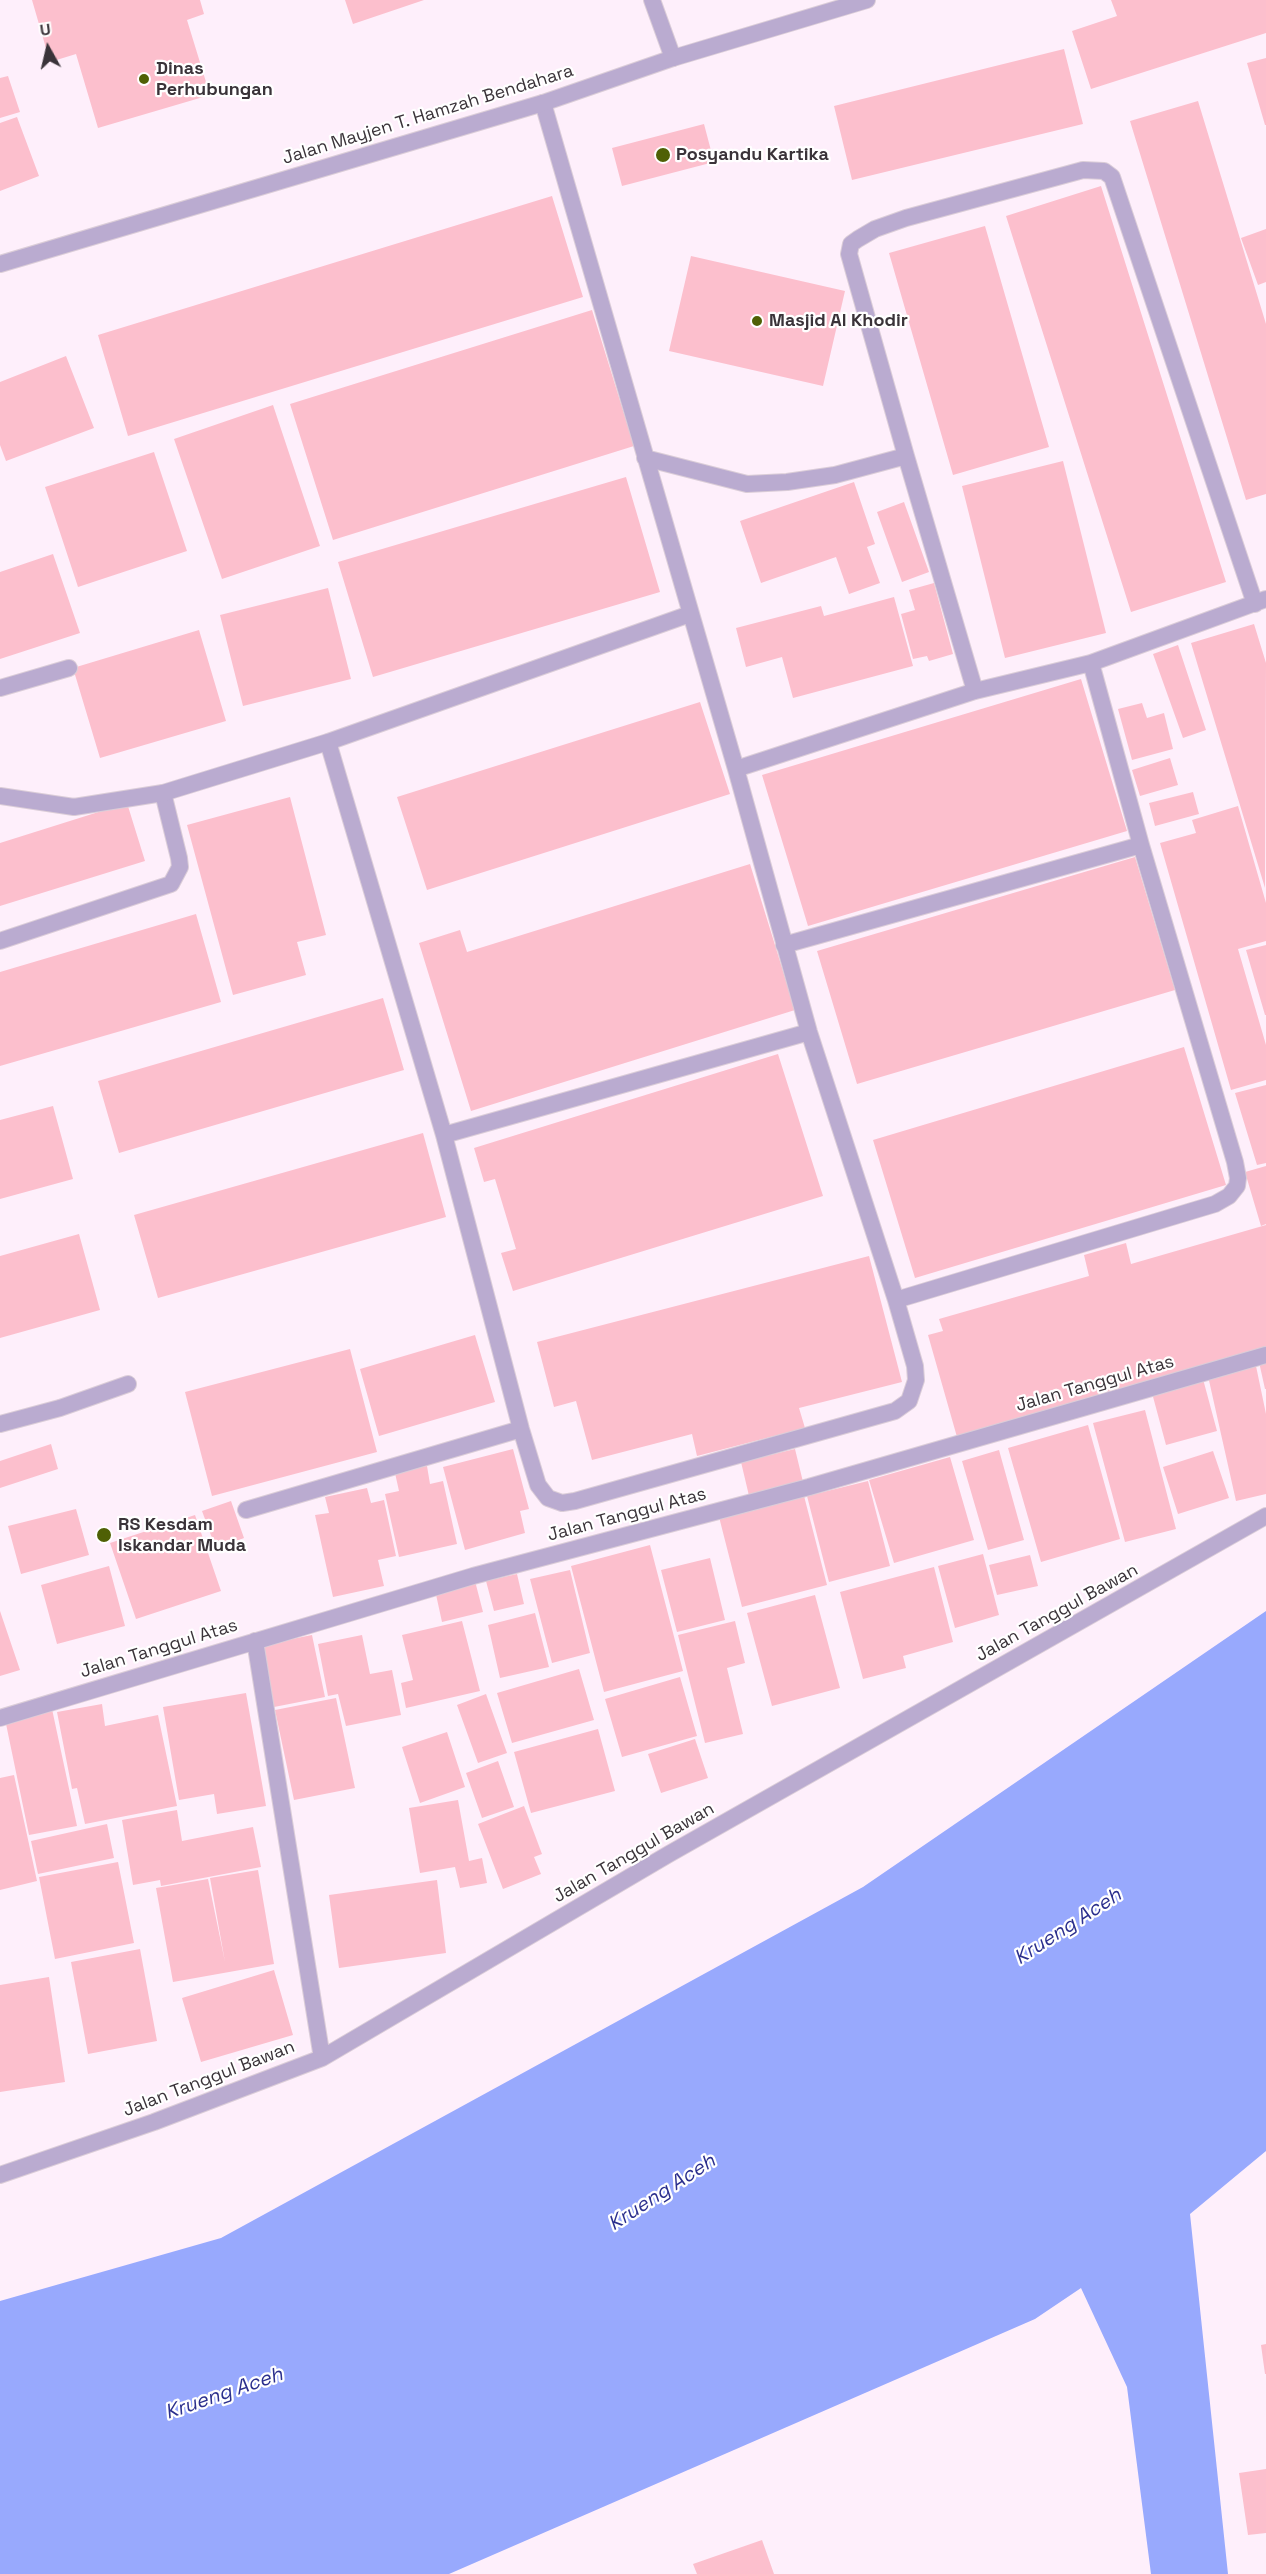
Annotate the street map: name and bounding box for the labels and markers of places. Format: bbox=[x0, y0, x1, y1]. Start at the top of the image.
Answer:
place label: Dinas Perhubungan bbox=[156, 58, 273, 100]
marker: Dinas Perhubungan bbox=[137, 72, 151, 86]
place label: Posyandu Kartika bbox=[676, 144, 829, 166]
marker: Posyandu Kartika bbox=[654, 146, 672, 164]
place label: Masjid Al Khodir bbox=[769, 310, 908, 332]
marker: Masjid Al Khodir bbox=[750, 314, 764, 328]
place label: RS Kesdam Iskandar Muda bbox=[118, 1514, 246, 1556]
marker: RS Kesdam Iskandar Muda bbox=[95, 1526, 113, 1544]

